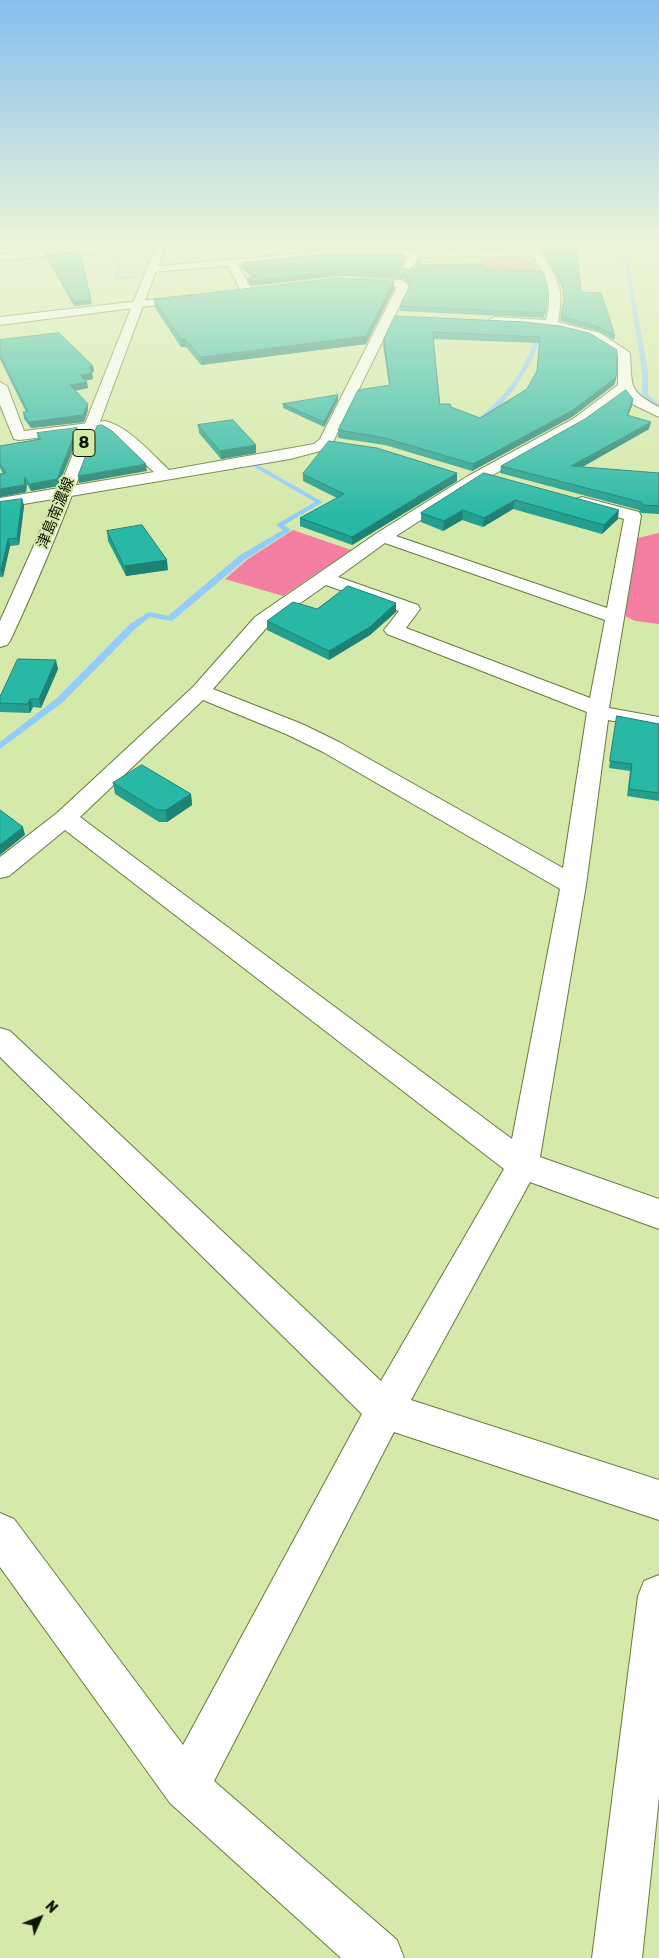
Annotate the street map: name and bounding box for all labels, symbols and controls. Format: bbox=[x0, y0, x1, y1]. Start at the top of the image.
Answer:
road number: 8 bbox=[73, 429, 95, 456]
street label: 津島南濃線 bbox=[34, 475, 78, 551]
north arrow bbox=[15, 1893, 65, 1943]
text: N bbox=[42, 1898, 61, 1917]

